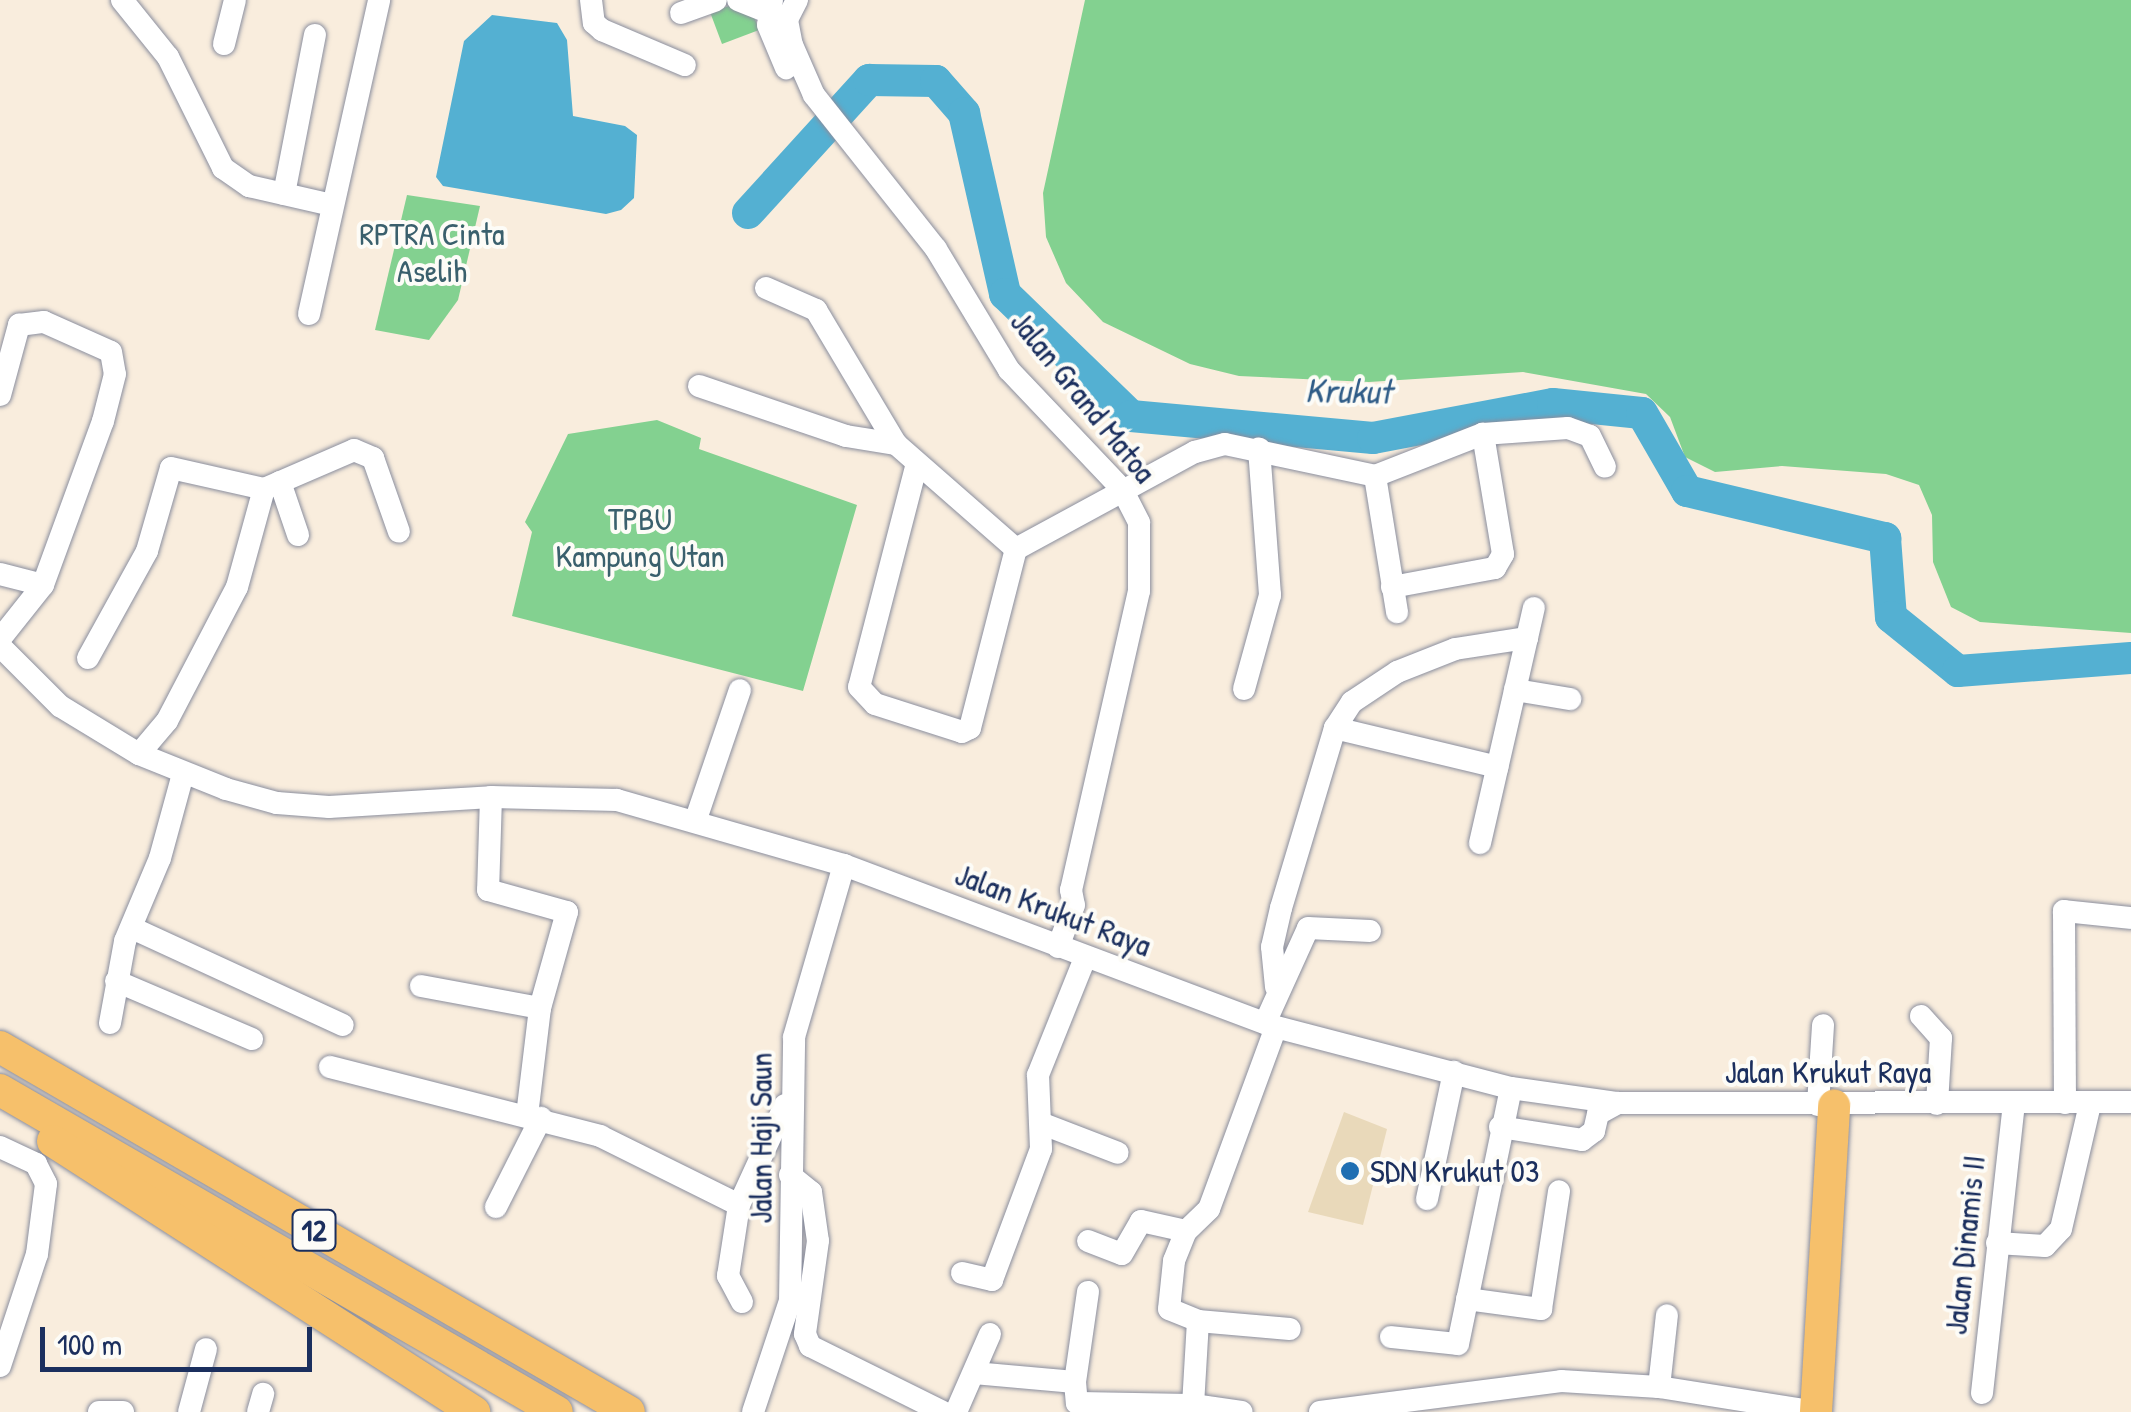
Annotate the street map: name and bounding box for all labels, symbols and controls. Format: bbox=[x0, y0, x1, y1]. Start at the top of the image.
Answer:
park label: RPTRA Cinta Aselih bbox=[359, 216, 505, 291]
street label: Jalan Grand Matoa bbox=[1002, 303, 1164, 491]
water label: Krukut bbox=[1304, 369, 1392, 413]
park label: TPBU Kampung Utan bbox=[555, 501, 725, 576]
street label: Jalan Krukut Raya bbox=[950, 855, 1156, 965]
street label: Jalan Haji Saun bbox=[742, 1052, 780, 1224]
street label: Jalan Krukut Raya bbox=[1725, 1053, 1931, 1091]
place label: SDN Krukut 03 bbox=[1370, 1152, 1539, 1190]
street label: Jalan Dinamis II bbox=[1936, 1153, 1994, 1337]
marker: SDN Krukut 03 bbox=[1339, 1160, 1361, 1182]
road number: 12 bbox=[292, 1205, 336, 1255]
scale bar bbox=[45, 1307, 318, 1369]
text: 100 m bbox=[57, 1324, 122, 1364]

